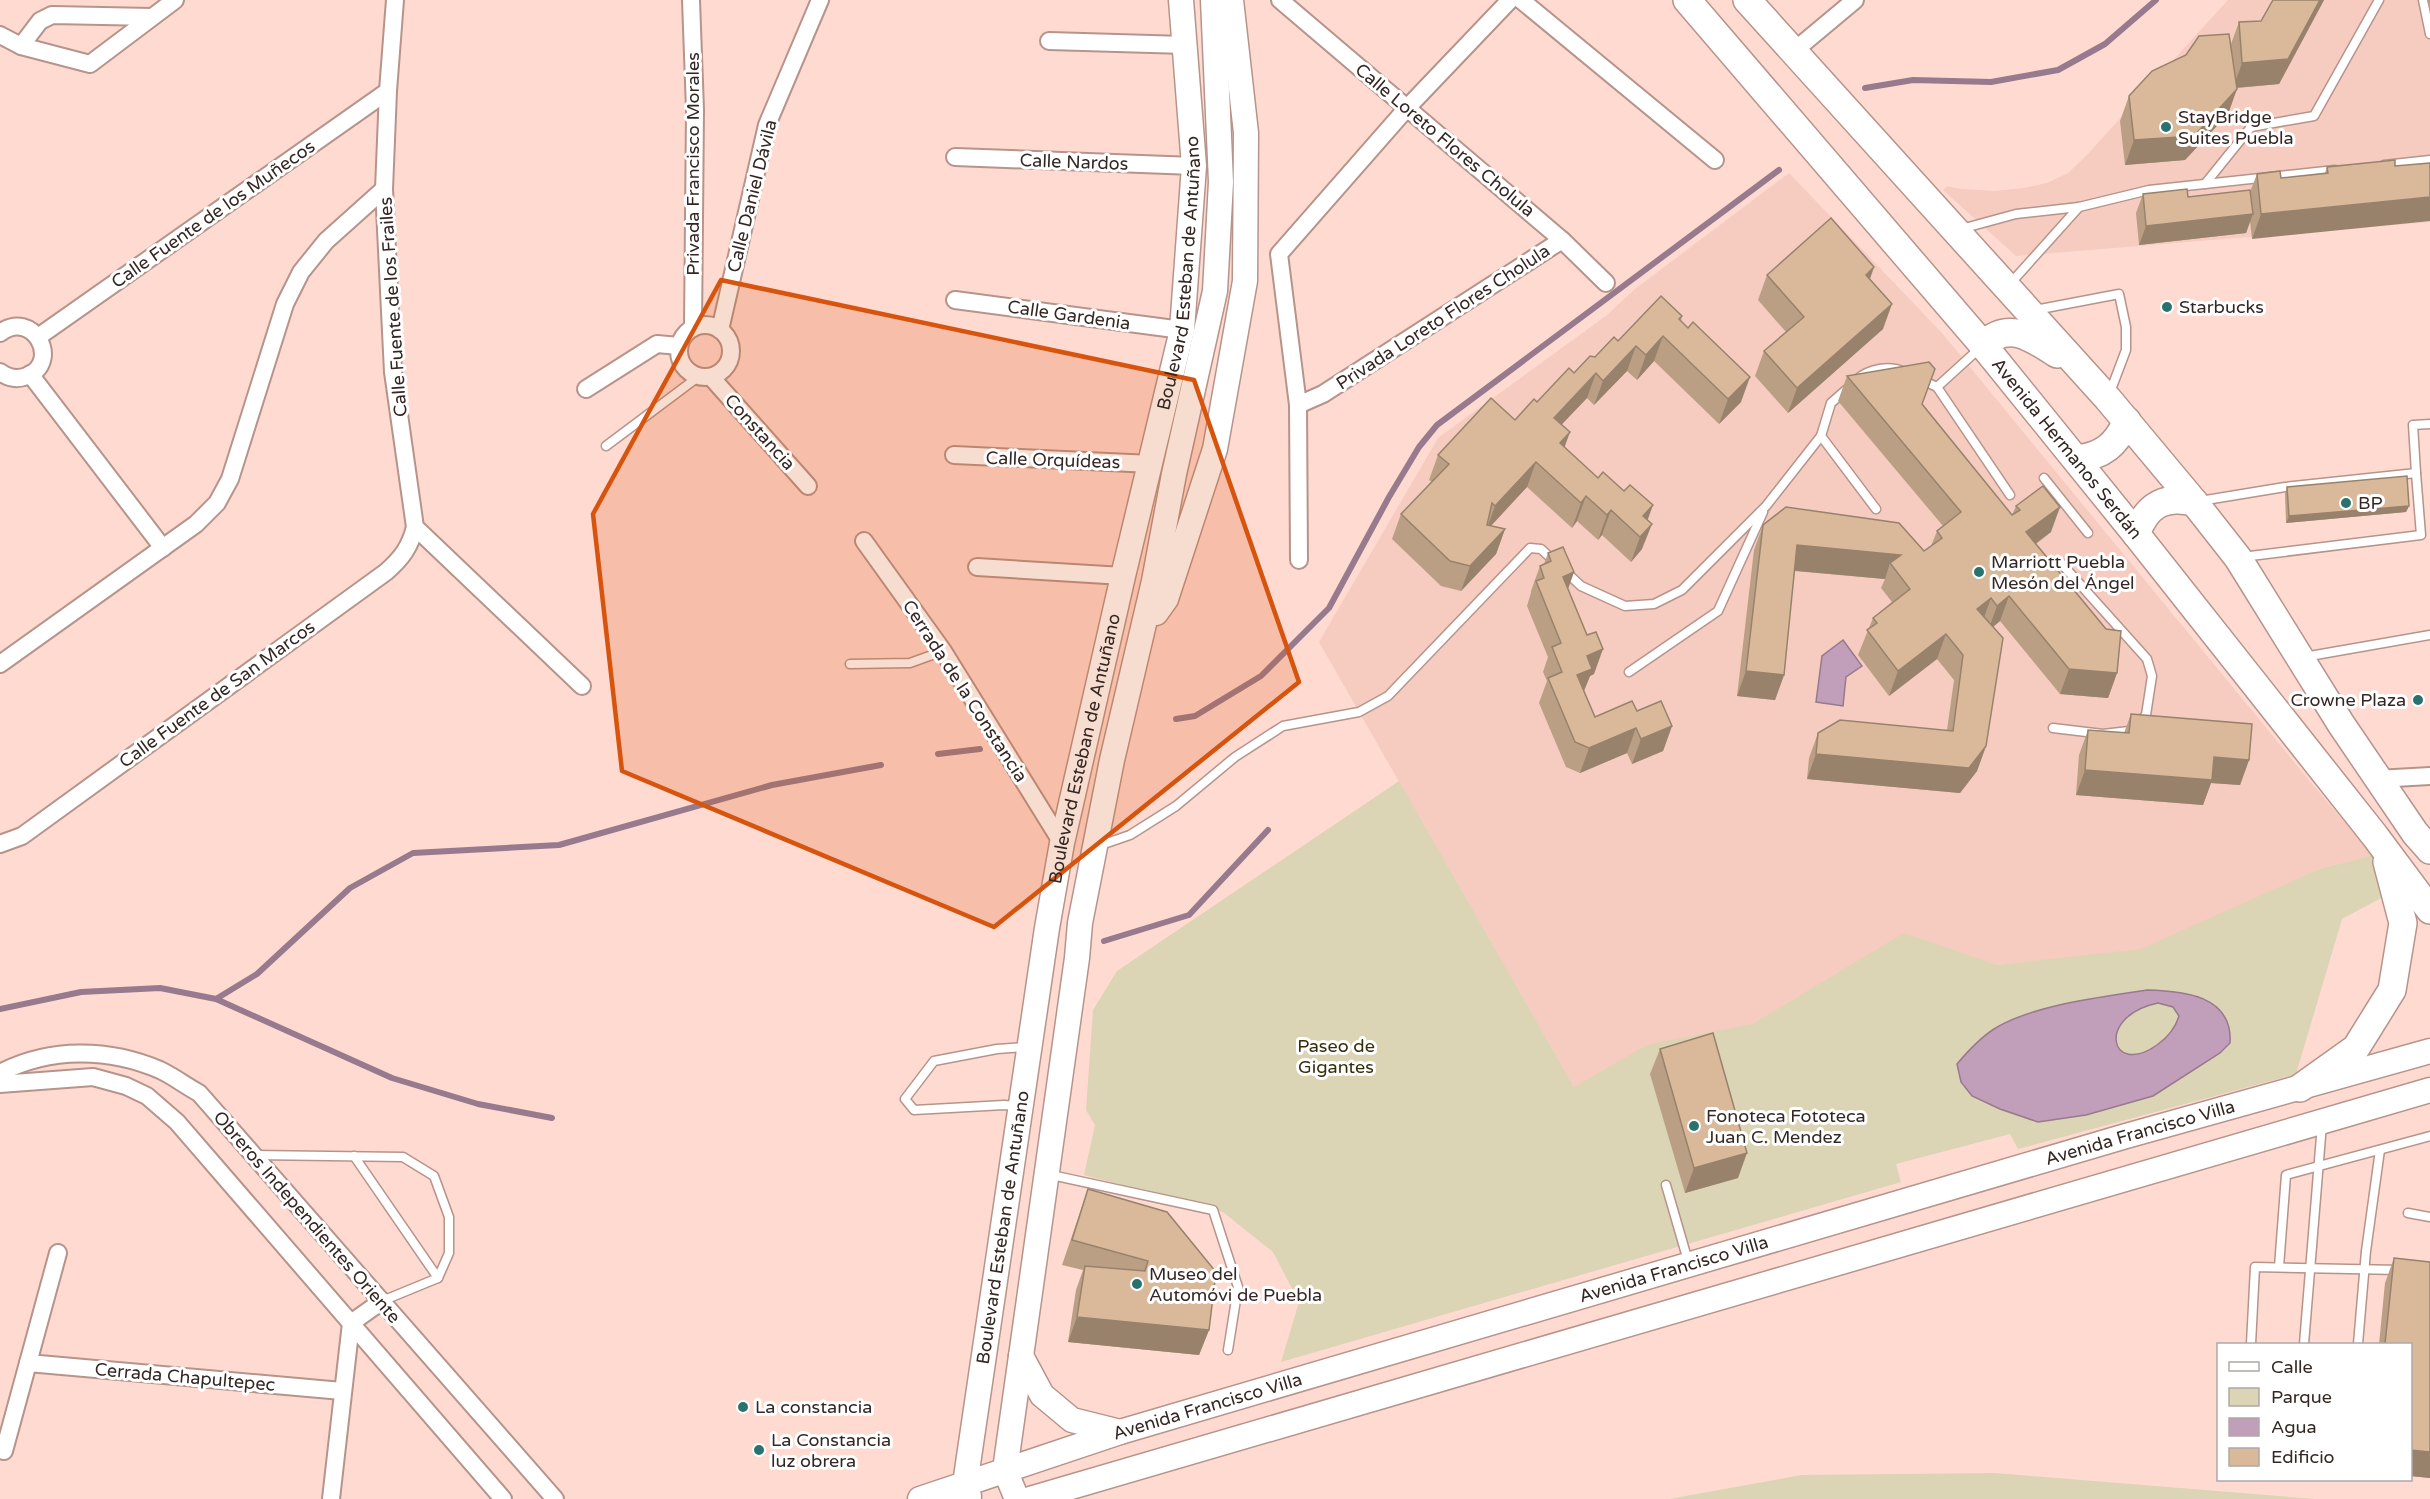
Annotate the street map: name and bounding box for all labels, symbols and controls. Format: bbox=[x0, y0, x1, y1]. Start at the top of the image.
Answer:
street label: Privada Francisco Morales bbox=[682, 52, 704, 276]
street label: Calle Loreto Flores Cholula bbox=[1351, 58, 1539, 222]
place label: StayBridge Suites Puebla bbox=[2178, 106, 2294, 149]
street label: Calle Daniel Dávila bbox=[722, 117, 782, 275]
marker: StayBridge Suites Puebla bbox=[2159, 120, 2173, 134]
street label: Calle Fuente de los Muñecos bbox=[107, 135, 319, 293]
street label: Boulevard Esteban de Antuñano bbox=[1152, 135, 1205, 412]
street label: Calle Nardos bbox=[1019, 149, 1129, 175]
street label: Calle Fuente de los Frailes bbox=[374, 196, 412, 418]
street label: Privada Loreto Flores Cholula bbox=[1332, 240, 1554, 394]
street label: Calle Gardenia bbox=[1006, 295, 1132, 335]
place label: Starbucks bbox=[2179, 296, 2264, 318]
marker: Starbucks bbox=[2160, 300, 2174, 314]
street label: Avenida Hermanos Serdán bbox=[1987, 354, 2147, 544]
street label: Constancia bbox=[720, 389, 800, 475]
street label: Calle Orquídeas bbox=[985, 447, 1121, 473]
place label: BP bbox=[2358, 492, 2383, 514]
marker: BP bbox=[2339, 496, 2353, 510]
place label: Marriott Puebla Mesón del Ángel bbox=[1991, 551, 2135, 594]
marker: Marriott Puebla Mesón del Ángel bbox=[1972, 565, 1986, 579]
street label: Cerrada de la Constancia bbox=[898, 596, 1032, 786]
street label: Boulevard Esteban de Antuñano bbox=[1044, 611, 1125, 885]
street label: Calle Fuente de San Marcos bbox=[115, 616, 319, 772]
place label: Crowne Plaza bbox=[2290, 689, 2406, 711]
marker: Crowne Plaza bbox=[2411, 693, 2425, 707]
park label: Paseo de Gigantes bbox=[1297, 1035, 1375, 1078]
street label: Boulevard Esteban de Antuñano bbox=[972, 1089, 1034, 1366]
street label: Avenida Francisco Villa bbox=[2043, 1095, 2237, 1170]
place label: Fonoteca Fototeca Juan C. Mendez bbox=[1706, 1105, 1866, 1148]
street label: Obreros Independientes Oriente bbox=[209, 1106, 405, 1328]
marker: Fonoteca Fototeca Juan C. Mendez bbox=[1687, 1119, 1701, 1133]
street label: Avenida Francisco Villa bbox=[1576, 1231, 1771, 1307]
place label: Museo del Automóvi de Puebla bbox=[1149, 1263, 1322, 1306]
marker: Museo del Automóvi de Puebla bbox=[1130, 1277, 1144, 1291]
legend bbox=[2217, 1343, 2412, 1481]
text: Calle bbox=[2271, 1356, 2313, 1378]
street label: Cerrada Chapultepec bbox=[94, 1358, 276, 1396]
street label: Avenida Francisco Villa bbox=[1110, 1368, 1305, 1445]
text: Parque bbox=[2271, 1386, 2332, 1408]
place label: La constancia bbox=[755, 1396, 872, 1418]
marker: La constancia bbox=[736, 1400, 750, 1414]
text: Agua bbox=[2271, 1416, 2317, 1438]
place label: La Constancia luz obrera bbox=[771, 1429, 891, 1472]
marker: La Constancia luz obrera bbox=[752, 1443, 766, 1457]
text: Edificio bbox=[2271, 1446, 2335, 1468]

